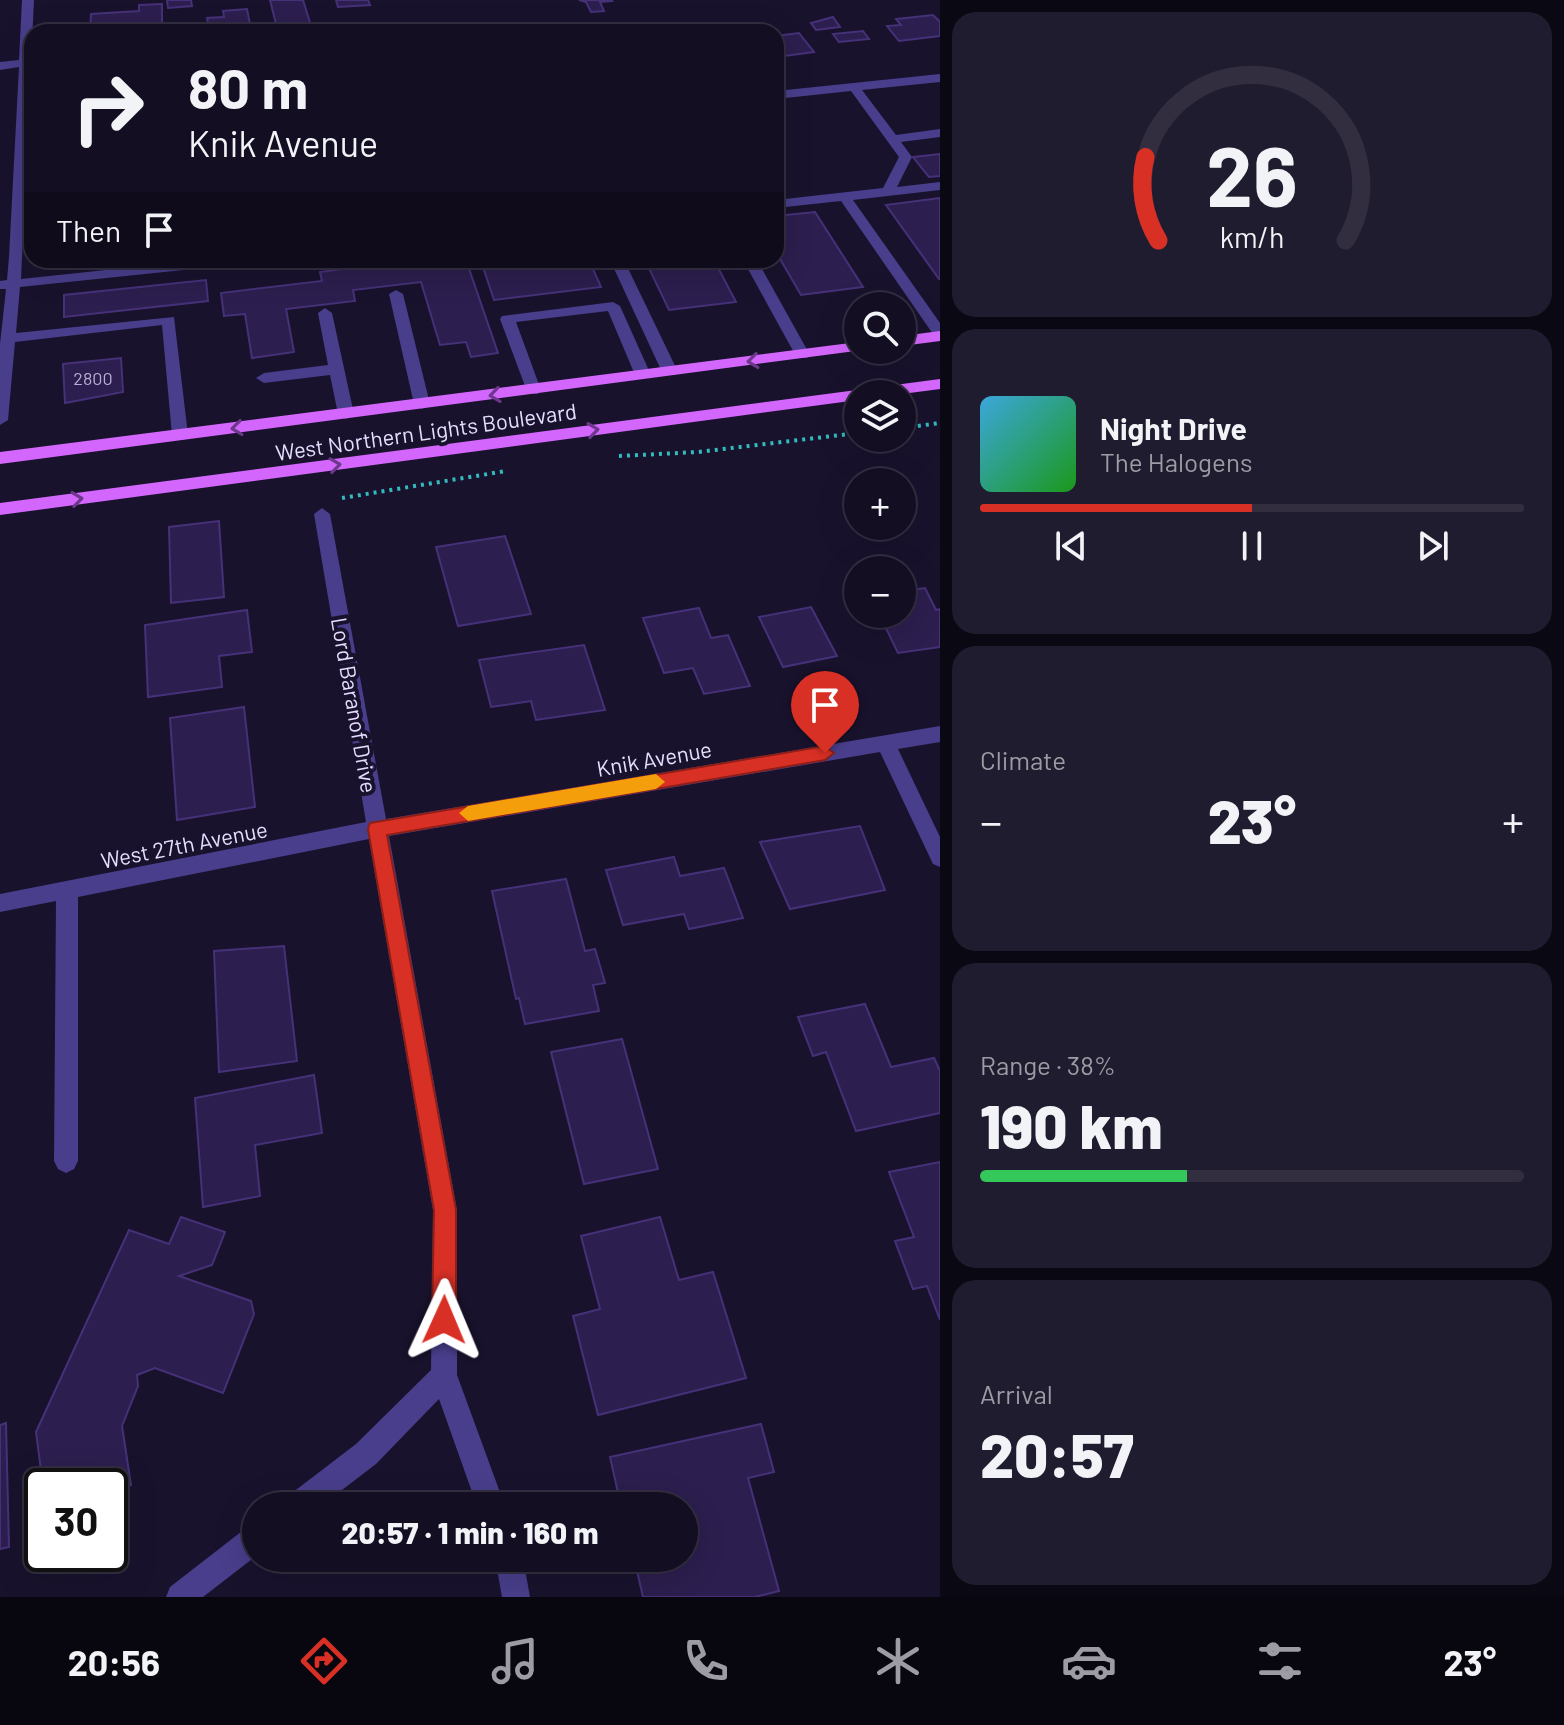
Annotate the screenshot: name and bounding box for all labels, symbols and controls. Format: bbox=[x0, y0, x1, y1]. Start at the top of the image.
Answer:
text: 80 m bbox=[188, 53, 308, 120]
icon: right bbox=[56, 56, 160, 160]
text: Knik Avenue bbox=[188, 121, 378, 164]
text: 26 bbox=[1206, 123, 1298, 223]
icon: arrive bbox=[137, 208, 181, 252]
text: Then bbox=[56, 212, 121, 248]
text: km/h bbox=[1220, 219, 1284, 254]
map controls bbox=[844, 292, 916, 628]
button: search bbox=[844, 292, 916, 364]
one-way arrow bbox=[746, 352, 760, 369]
house number: 2800 bbox=[73, 367, 113, 389]
button: layers bbox=[844, 380, 916, 452]
one-way arrow bbox=[488, 386, 502, 403]
street label: West Northern Lights Boulevard bbox=[274, 397, 578, 465]
text: Night Drive bbox=[1100, 410, 1247, 446]
one-way arrow bbox=[230, 419, 243, 436]
one-way arrow bbox=[587, 422, 600, 439]
text: The Halogens bbox=[1100, 446, 1252, 477]
one-way arrow bbox=[328, 457, 342, 474]
button: + bbox=[844, 468, 916, 540]
one-way arrow bbox=[70, 491, 84, 508]
icon: previous bbox=[1049, 524, 1093, 568]
icon: pause bbox=[1230, 524, 1274, 568]
icon: next bbox=[1411, 524, 1455, 568]
button: − bbox=[844, 556, 916, 628]
street label: Lord Baranof Drive bbox=[327, 615, 383, 795]
pin bbox=[791, 671, 859, 753]
icon: arrive bbox=[803, 683, 847, 727]
street label: Knik Avenue bbox=[595, 735, 713, 781]
text: Climate bbox=[980, 744, 1066, 775]
text: 23° bbox=[1208, 784, 1296, 856]
text: − bbox=[980, 794, 1002, 847]
text: + bbox=[1502, 794, 1524, 847]
street label: West 27th Avenue bbox=[99, 815, 269, 873]
text: Range · 38% bbox=[980, 1049, 1116, 1080]
text: 190 km bbox=[980, 1089, 1163, 1161]
position arrow bbox=[402, 1278, 486, 1362]
text: Arrival bbox=[980, 1378, 1053, 1409]
text: 20:57 bbox=[980, 1418, 1134, 1490]
speed limit sign: 30 bbox=[24, 1468, 128, 1572]
text: 20:57 · 1 min · 160 m bbox=[342, 1514, 598, 1550]
icon: directions bbox=[296, 1633, 352, 1689]
icon: music bbox=[487, 1633, 543, 1689]
icon: phone bbox=[678, 1633, 734, 1689]
icon: climate bbox=[870, 1633, 926, 1689]
icon: car bbox=[1061, 1633, 1117, 1689]
icon: filters bbox=[1252, 1633, 1308, 1689]
text: 20:56 bbox=[68, 1640, 160, 1683]
text: 23° bbox=[1444, 1640, 1496, 1683]

